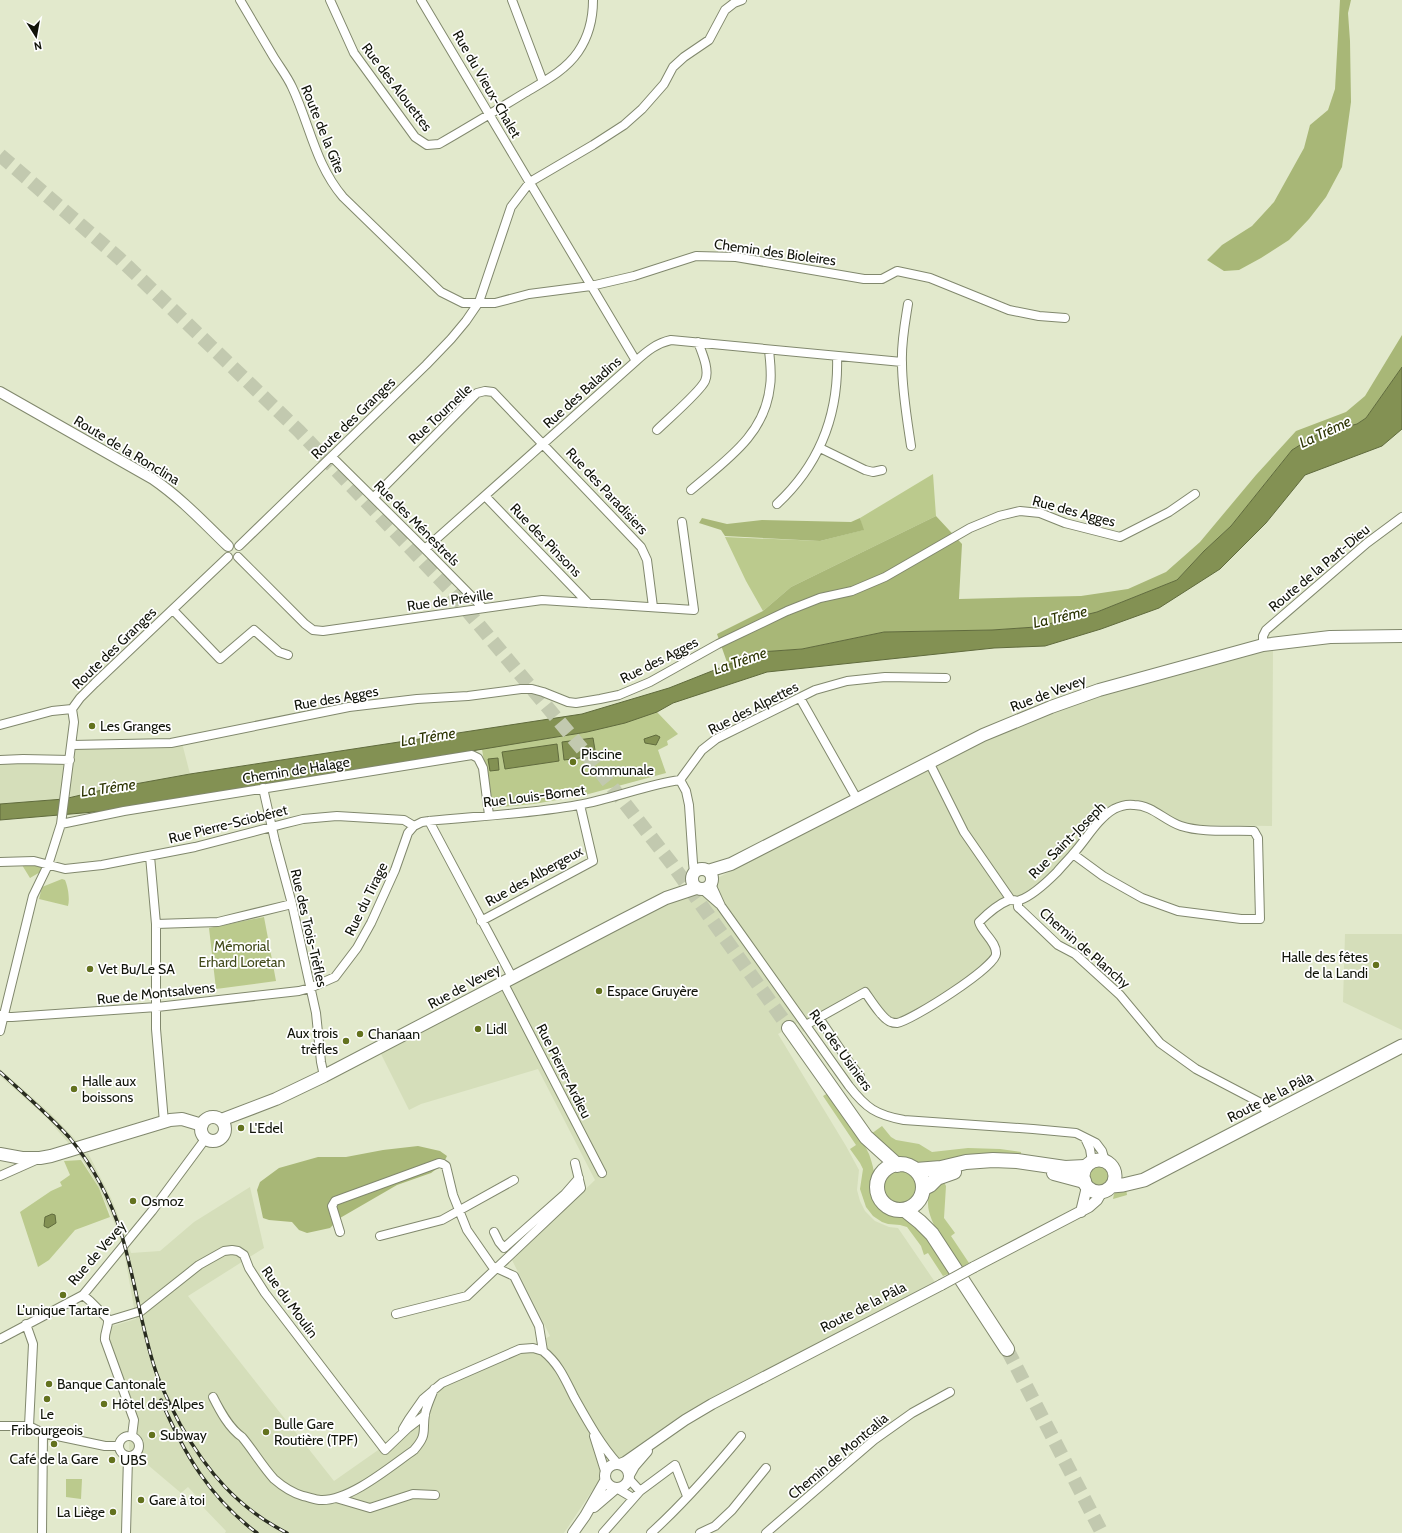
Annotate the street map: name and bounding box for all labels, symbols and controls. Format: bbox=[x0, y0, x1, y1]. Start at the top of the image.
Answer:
north arrow bbox=[16, 16, 56, 56]
street label: Rue du Vieux-Chalet bbox=[449, 27, 525, 141]
text: N bbox=[33, 38, 43, 53]
street label: Rue des Alouettes bbox=[358, 39, 436, 135]
street label: Route de la Gîte bbox=[297, 82, 349, 176]
street label: Chemin des Bioleires bbox=[713, 235, 837, 269]
street label: Rue des Baladins bbox=[539, 352, 625, 432]
street label: Route des Granges bbox=[307, 373, 399, 463]
street label: Rue Tournelle bbox=[404, 380, 476, 448]
street label: Route de la Ronclina bbox=[71, 411, 183, 489]
water label: La Trême bbox=[1296, 412, 1354, 452]
street label: Rue des Paradisiers bbox=[562, 444, 652, 538]
street label: Rue des Ménestrels bbox=[370, 476, 464, 570]
street label: Rue des Agges bbox=[1031, 491, 1118, 531]
street label: Rue des Pinsons bbox=[506, 499, 586, 581]
street label: Route de la Part-Dieu bbox=[1265, 520, 1373, 616]
street label: Rue de Préville bbox=[406, 585, 494, 615]
water label: La Trême bbox=[1031, 602, 1089, 632]
street label: Route des Granges bbox=[68, 603, 160, 693]
street label: Rue des Agges bbox=[617, 633, 701, 687]
water label: La Trême bbox=[711, 643, 769, 678]
street label: Rue de Vevey bbox=[1008, 670, 1088, 716]
street label: Rue des Alpettes bbox=[705, 677, 801, 738]
street label: Rue des Agges bbox=[292, 682, 380, 714]
place label: Les Granges bbox=[100, 717, 171, 735]
marker: Les Granges bbox=[87, 721, 97, 731]
water label: La Trême bbox=[399, 724, 457, 750]
place label: Piscine Communale bbox=[581, 745, 654, 779]
street label: Chemin de Halage bbox=[241, 753, 351, 787]
marker: Piscine Communale bbox=[568, 757, 578, 767]
water label: La Trême bbox=[79, 775, 137, 801]
street label: Rue Louis-Bornet bbox=[482, 781, 586, 811]
street label: Rue Saint-Joseph bbox=[1025, 798, 1109, 882]
street label: Rue Pierre-Sciobéret bbox=[167, 800, 290, 847]
street label: Rue des Albergeux bbox=[482, 842, 586, 910]
street label: Rue du Tirage bbox=[340, 859, 392, 939]
street label: Rue des Trois-Trèfles bbox=[287, 867, 331, 989]
street label: Chemin de Planchy bbox=[1036, 904, 1134, 992]
park label: Mémorial Erhard Loretan bbox=[199, 937, 286, 971]
place label: Halle des fêtes de la Landi bbox=[1282, 948, 1368, 982]
street label: Rue de Vevey bbox=[425, 959, 503, 1013]
place label: Vet Bu/Le SA bbox=[98, 960, 175, 978]
marker: Halle des fêtes de la Landi bbox=[1371, 960, 1381, 970]
marker: Vet Bu/Le SA bbox=[85, 964, 95, 974]
street label: Rue de Montsalvens bbox=[96, 978, 216, 1008]
place label: Espace Gruyère bbox=[607, 982, 698, 1000]
marker: Espace Gruyère bbox=[594, 986, 604, 996]
street label: Rue des Usiniers bbox=[805, 1006, 877, 1095]
place label: Lidl bbox=[486, 1020, 508, 1038]
street label: Rue Pierre-Ardieu bbox=[532, 1021, 596, 1121]
place label: Aux trois trèfles bbox=[287, 1024, 338, 1058]
marker: Lidl bbox=[473, 1024, 483, 1034]
place label: Chanaan bbox=[368, 1025, 420, 1043]
marker: Chanaan bbox=[355, 1029, 365, 1039]
marker: Aux trois trèfles bbox=[341, 1036, 351, 1046]
street label: Route de la Pâla bbox=[1224, 1068, 1316, 1126]
place label: Halle aux boissons bbox=[82, 1072, 136, 1106]
marker: Halle aux boissons bbox=[69, 1084, 79, 1094]
place label: L'Edel bbox=[249, 1119, 284, 1137]
marker: L'Edel bbox=[236, 1123, 246, 1133]
place label: Osmoz bbox=[141, 1192, 184, 1210]
marker: Osmoz bbox=[128, 1196, 138, 1206]
street label: Rue de Vevey bbox=[64, 1217, 130, 1289]
street label: Rue du Moulin bbox=[258, 1263, 322, 1342]
street label: Route de la Pâla bbox=[817, 1278, 909, 1336]
marker: L'unique Tartare bbox=[58, 1290, 68, 1300]
place label: L'unique Tartare bbox=[17, 1301, 109, 1319]
place label: Banque Cantonale bbox=[57, 1375, 166, 1393]
marker: Banque Cantonale bbox=[44, 1379, 54, 1389]
marker: Le Fribourgeois bbox=[42, 1394, 52, 1404]
place label: Hôtel des Alpes bbox=[112, 1395, 204, 1413]
marker: Hôtel des Alpes bbox=[99, 1399, 109, 1409]
place label: Le Fribourgeois bbox=[11, 1405, 83, 1439]
street label: Chemin de Montcalia bbox=[784, 1409, 892, 1503]
place label: Bulle Gare Routière (TPF) bbox=[274, 1415, 358, 1449]
place label: Subway bbox=[160, 1426, 207, 1444]
marker: Bulle Gare Routière (TPF) bbox=[261, 1427, 271, 1437]
marker: Subway bbox=[147, 1430, 157, 1440]
marker: Café de la Gare bbox=[49, 1439, 59, 1449]
place label: Café de la Gare bbox=[10, 1450, 98, 1468]
place label: UBS bbox=[120, 1451, 147, 1469]
marker: UBS bbox=[107, 1455, 117, 1465]
place label: Gare à toi bbox=[149, 1491, 205, 1509]
marker: Gare à toi bbox=[136, 1495, 146, 1505]
place label: La Liège bbox=[57, 1503, 105, 1521]
marker: La Liège bbox=[108, 1507, 118, 1517]

